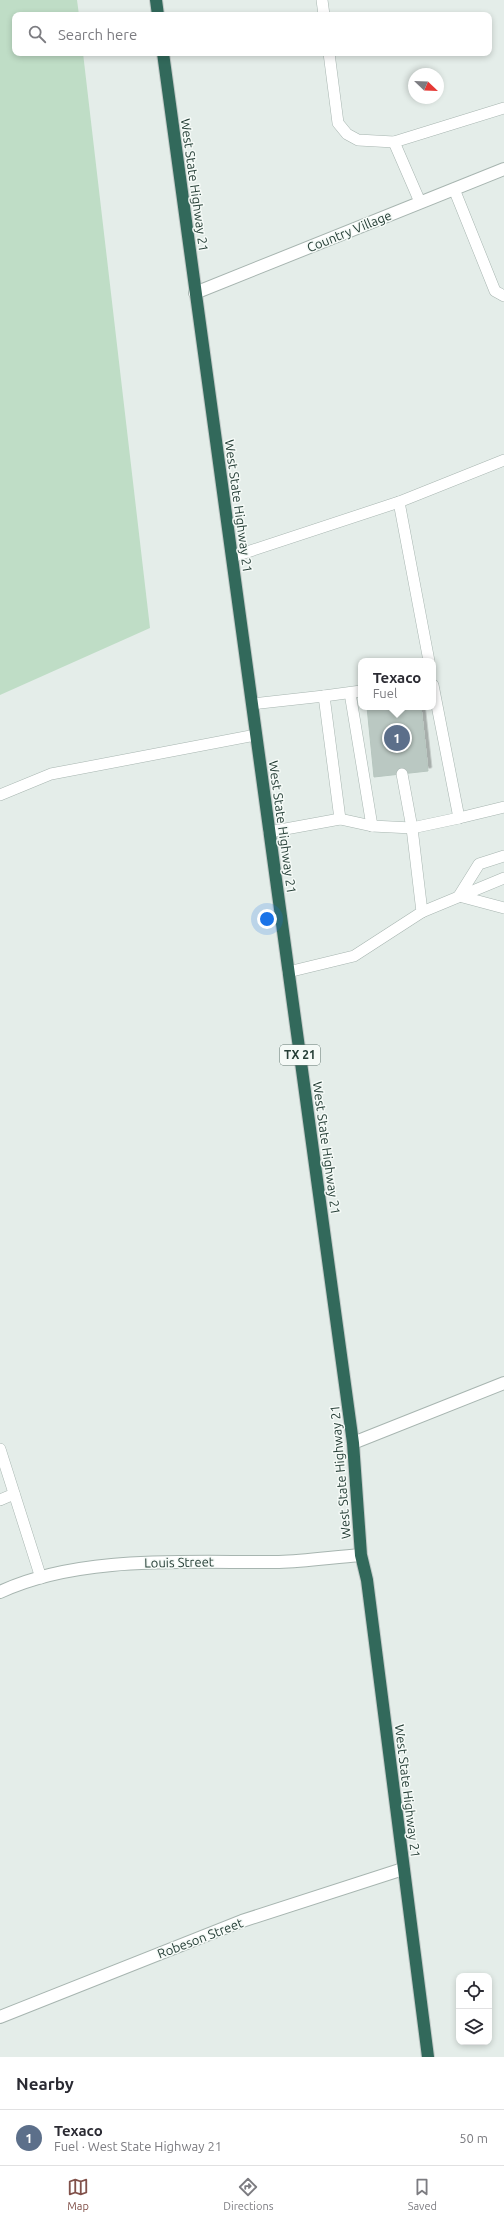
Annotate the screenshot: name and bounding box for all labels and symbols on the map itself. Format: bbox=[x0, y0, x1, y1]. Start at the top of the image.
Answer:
north arrow bbox=[408, 68, 444, 104]
street label: West State Highway 21 bbox=[179, 118, 211, 252]
street label: Country Village bbox=[305, 208, 393, 254]
street label: West State Highway 21 bbox=[223, 439, 255, 573]
pin: 1 bbox=[384, 723, 410, 753]
street label: West State Highway 21 bbox=[267, 760, 299, 894]
your location bbox=[257, 909, 277, 929]
road number: TX 21 bbox=[280, 1045, 320, 1065]
street label: West State Highway 21 bbox=[311, 1081, 343, 1215]
street label: West State Highway 21 bbox=[327, 1404, 353, 1540]
street label: Louis Street bbox=[144, 1554, 214, 1570]
street label: West State Highway 21 bbox=[393, 1723, 423, 1859]
street label: Robeson Street bbox=[155, 1915, 245, 1961]

